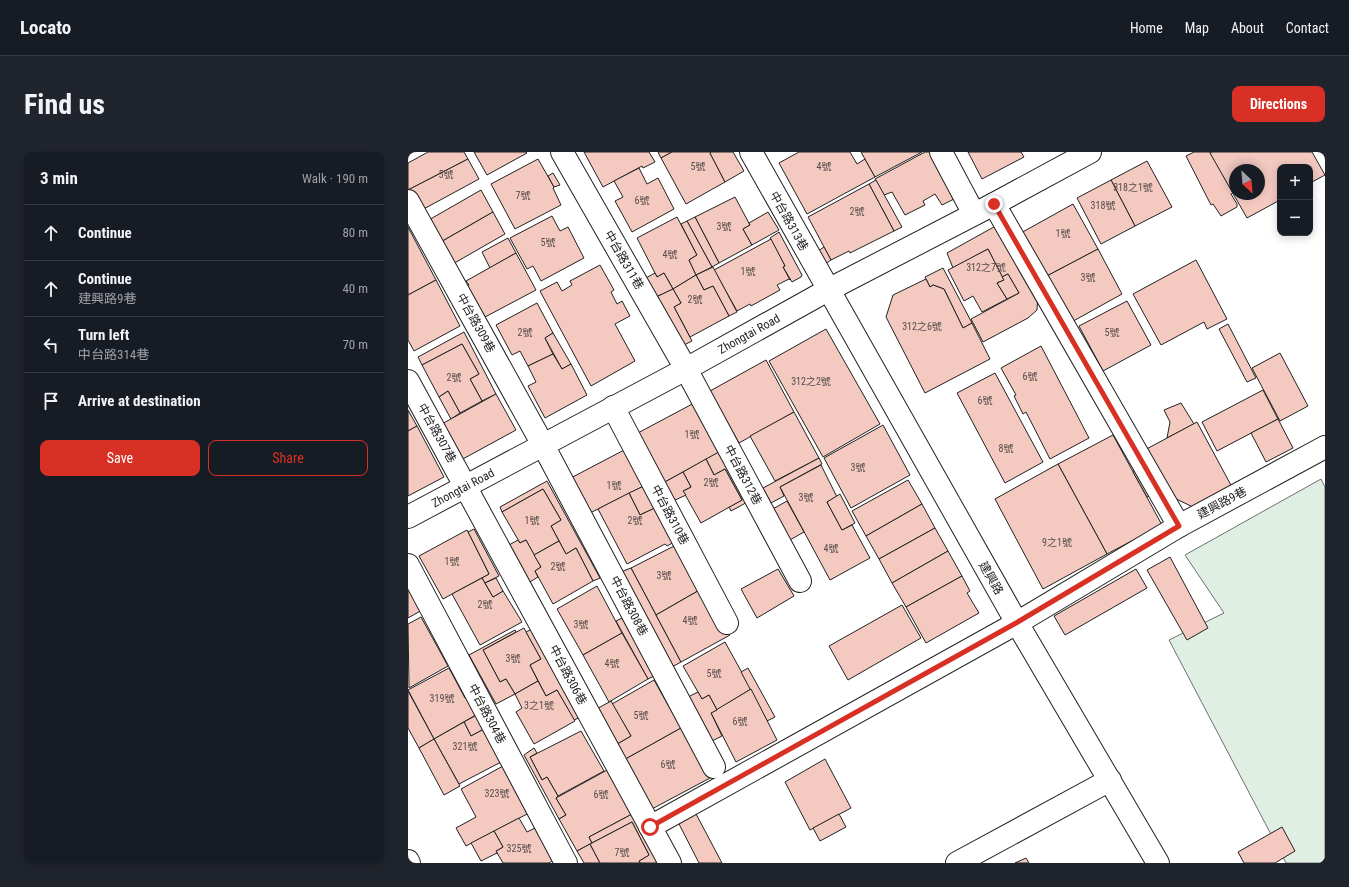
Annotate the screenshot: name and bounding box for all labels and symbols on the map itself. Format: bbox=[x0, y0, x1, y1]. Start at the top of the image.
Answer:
house number: 5號 bbox=[691, 161, 705, 172]
house number: 4號 bbox=[817, 161, 831, 172]
north arrow bbox=[1229, 164, 1265, 200]
house number: 5號 bbox=[439, 169, 453, 180]
house number: 318之1號 bbox=[1113, 182, 1153, 193]
street label: 中台路313巷 bbox=[767, 189, 811, 253]
house number: 7號 bbox=[516, 190, 530, 201]
house number: 6號 bbox=[635, 195, 649, 206]
route end bbox=[985, 195, 1003, 213]
house number: 318號 bbox=[1091, 200, 1115, 211]
house number: 2號 bbox=[850, 206, 864, 217]
house number: 3號 bbox=[717, 221, 731, 232]
street label: 中台路311巷 bbox=[601, 228, 647, 292]
house number: 1號 bbox=[1056, 228, 1070, 239]
house number: 5號 bbox=[541, 237, 555, 248]
house number: 4號 bbox=[663, 249, 677, 260]
house number: 312之7號 bbox=[966, 262, 1006, 273]
house number: 1號 bbox=[741, 266, 755, 277]
house number: 3號 bbox=[1081, 272, 1095, 283]
street label: 中台路309巷 bbox=[454, 291, 498, 355]
house number: 2號 bbox=[688, 294, 702, 305]
street label: Zhongtai Road bbox=[716, 311, 782, 357]
house number: 312之6號 bbox=[902, 321, 942, 332]
house number: 2號 bbox=[518, 327, 532, 338]
house number: 5號 bbox=[1105, 327, 1119, 338]
house number: 6號 bbox=[1023, 371, 1037, 382]
house number: 2號 bbox=[447, 372, 461, 383]
house number: 312之2號 bbox=[791, 376, 831, 387]
house number: 6號 bbox=[978, 395, 992, 406]
street label: 中台路307巷 bbox=[415, 401, 459, 465]
house number: 1號 bbox=[685, 429, 699, 440]
street label: 中台路312巷 bbox=[721, 443, 765, 507]
house number: 8號 bbox=[999, 443, 1013, 454]
house number: 3號 bbox=[851, 462, 865, 473]
street label: Zhongtai Road bbox=[429, 466, 497, 510]
house number: 2號 bbox=[704, 477, 718, 488]
house number: 1號 bbox=[607, 480, 621, 491]
street label: 中台路310巷 bbox=[648, 483, 692, 547]
street label: 建興路9巷 bbox=[1195, 484, 1249, 522]
house number: 3號 bbox=[799, 492, 813, 503]
house number: 1號 bbox=[525, 515, 539, 526]
house number: 2號 bbox=[628, 515, 642, 526]
house number: 9之1號 bbox=[1042, 537, 1072, 548]
house number: 4號 bbox=[824, 543, 838, 554]
house number: 1號 bbox=[445, 556, 459, 567]
street label: 建興路 bbox=[976, 559, 1006, 597]
house number: 2號 bbox=[551, 561, 565, 572]
house number: 3號 bbox=[657, 570, 671, 581]
street label: 中台路308巷 bbox=[607, 574, 651, 638]
house number: 2號 bbox=[478, 599, 492, 610]
house number: 4號 bbox=[683, 615, 697, 626]
house number: 3號 bbox=[574, 619, 588, 630]
street label: 中台路306巷 bbox=[546, 643, 590, 707]
house number: 3號 bbox=[506, 653, 520, 664]
house number: 4號 bbox=[605, 658, 619, 669]
house number: 5號 bbox=[707, 668, 721, 679]
street label: 中台路304巷 bbox=[465, 682, 509, 746]
house number: 319號 bbox=[430, 693, 454, 704]
house number: 3之1號 bbox=[524, 700, 554, 711]
house number: 5號 bbox=[634, 710, 648, 721]
house number: 6號 bbox=[733, 716, 747, 727]
house number: 321號 bbox=[453, 741, 477, 752]
house number: 6號 bbox=[661, 759, 675, 770]
house number: 323號 bbox=[485, 788, 509, 799]
house number: 6號 bbox=[594, 789, 608, 800]
route start bbox=[641, 818, 659, 836]
house number: 325號 bbox=[507, 843, 531, 854]
house number: 7號 bbox=[615, 847, 629, 858]

